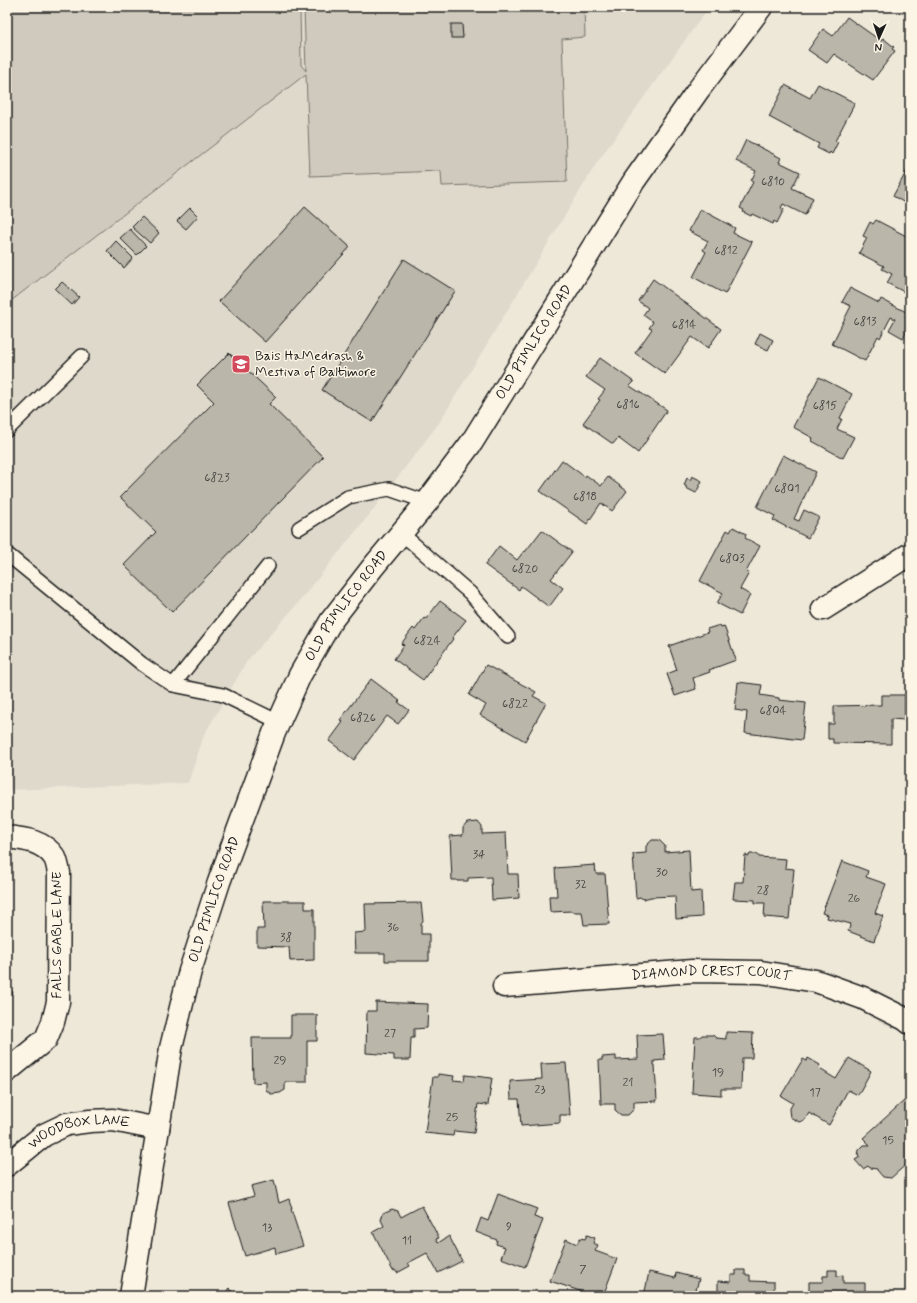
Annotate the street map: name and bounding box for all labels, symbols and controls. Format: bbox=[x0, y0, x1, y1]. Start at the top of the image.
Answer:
north arrow bbox=[859, 18, 899, 58]
text: N bbox=[875, 40, 883, 54]
house number: 6810 bbox=[761, 174, 785, 190]
house number: 6812 bbox=[714, 243, 738, 259]
street label: OLD PIMLICO ROAD bbox=[491, 281, 576, 403]
house number: 6813 bbox=[854, 314, 877, 330]
house number: 6814 bbox=[672, 317, 696, 333]
place label: Bais HaMedrash & Mestiva of Baltimore bbox=[255, 347, 376, 381]
school or university icon: Bais HaMedrash & Mestiva of Baltimore bbox=[230, 353, 252, 375]
house number: 6816 bbox=[616, 397, 640, 413]
house number: 6815 bbox=[813, 398, 837, 414]
house number: 6823 bbox=[204, 470, 230, 486]
house number: 6801 bbox=[774, 481, 800, 497]
house number: 6818 bbox=[573, 489, 597, 505]
street label: OLD PIMLICO ROAD bbox=[301, 547, 392, 664]
house number: 6803 bbox=[719, 551, 745, 567]
house number: 6820 bbox=[512, 561, 539, 577]
house number: 6824 bbox=[414, 633, 440, 649]
house number: 6822 bbox=[502, 696, 528, 712]
house number: 6804 bbox=[760, 703, 786, 719]
house number: 6826 bbox=[350, 710, 376, 726]
street label: OLD PIMLICO ROAD bbox=[184, 834, 244, 965]
house number: 34 bbox=[473, 847, 485, 863]
house number: 30 bbox=[656, 865, 668, 881]
street label: FALLS GABLE LANE bbox=[48, 871, 66, 999]
house number: 32 bbox=[575, 877, 587, 893]
house number: 28 bbox=[757, 883, 769, 899]
house number: 26 bbox=[848, 891, 861, 907]
house number: 36 bbox=[387, 920, 399, 936]
house number: 38 bbox=[280, 930, 292, 946]
street label: DIAMOND CREST COURT bbox=[631, 962, 793, 986]
house number: 27 bbox=[384, 1026, 396, 1042]
house number: 29 bbox=[273, 1053, 287, 1069]
house number: 19 bbox=[712, 1065, 724, 1081]
house number: 21 bbox=[622, 1075, 634, 1091]
house number: 23 bbox=[535, 1082, 545, 1098]
house number: 17 bbox=[809, 1085, 821, 1101]
house number: 25 bbox=[446, 1110, 458, 1126]
street label: WOODBOX LANE bbox=[25, 1111, 131, 1153]
house number: 15 bbox=[882, 1133, 894, 1149]
house number: 9 bbox=[506, 1219, 512, 1235]
house number: 13 bbox=[262, 1220, 272, 1236]
house number: 11 bbox=[402, 1233, 412, 1249]
house number: 7 bbox=[579, 1262, 587, 1278]

